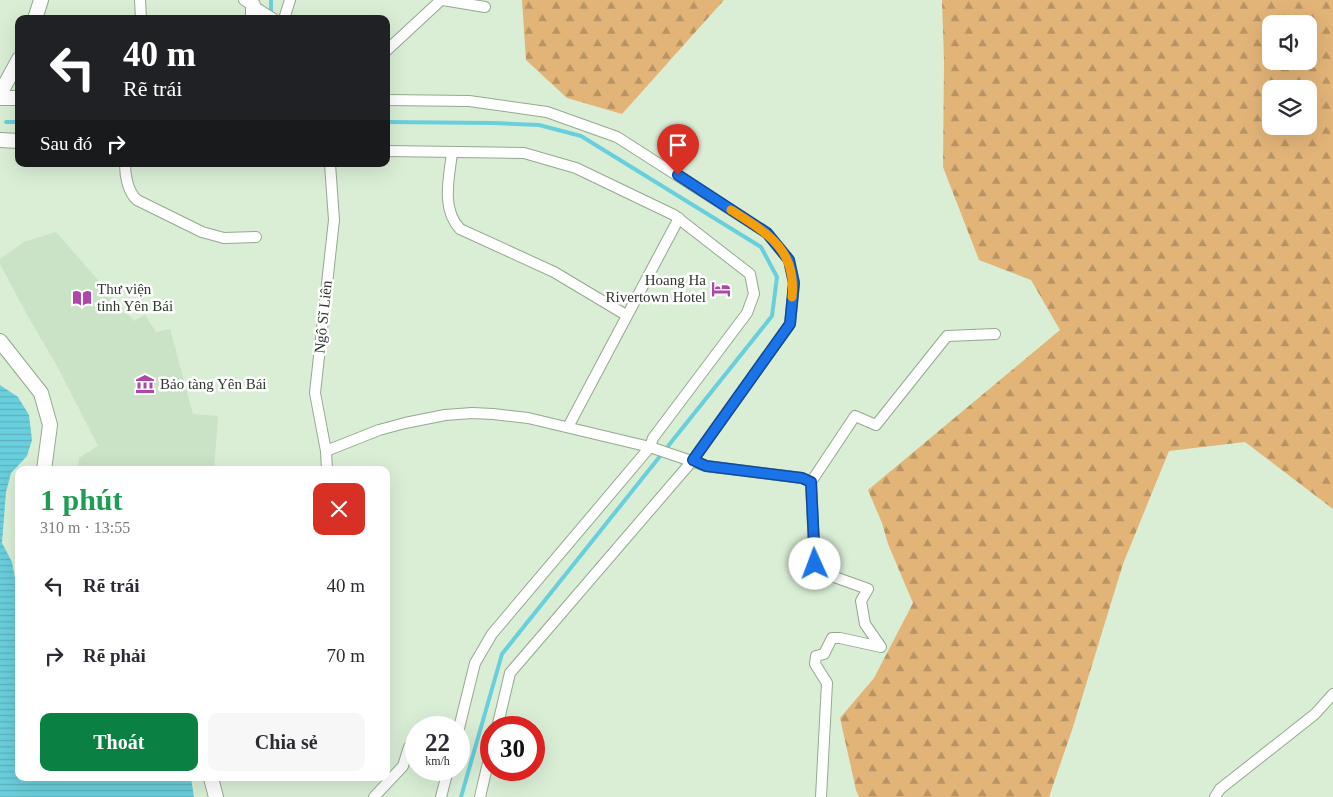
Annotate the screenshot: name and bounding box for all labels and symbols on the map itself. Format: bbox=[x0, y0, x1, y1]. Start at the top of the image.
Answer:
pin bbox=[657, 124, 699, 175]
place label: Hoang Ha Rivertown Hotel bbox=[606, 272, 706, 305]
hotel icon: Hoang Ha Rivertown Hotel bbox=[710, 278, 732, 300]
street label: Ngô Sĩ Liên bbox=[311, 279, 335, 354]
place label: Thư viện tỉnh Yên Bái bbox=[97, 281, 173, 314]
library icon: Thư viện tỉnh Yên Bái bbox=[71, 287, 93, 309]
museum icon: Bảo tàng Yên Bái bbox=[134, 373, 156, 395]
place label: Bảo tàng Yên Bái bbox=[160, 376, 267, 392]
position arrow bbox=[788, 537, 840, 589]
speed limit sign: 30 bbox=[480, 716, 545, 781]

